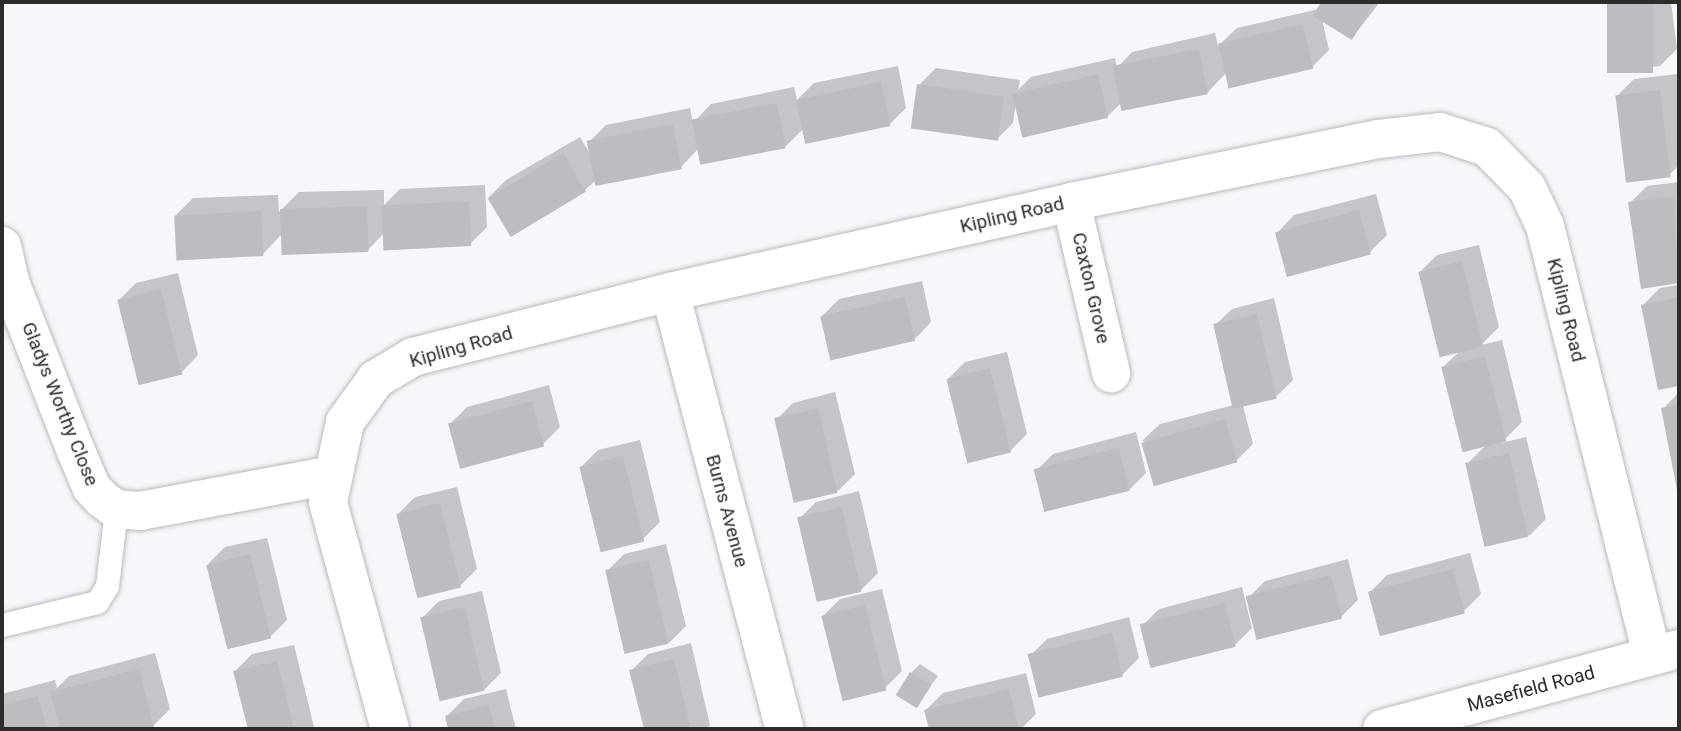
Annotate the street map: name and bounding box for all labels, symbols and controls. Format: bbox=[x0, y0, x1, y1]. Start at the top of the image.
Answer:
street label: Kipling Road bbox=[958, 192, 1066, 238]
street label: Caxton Grove bbox=[1067, 230, 1115, 346]
street label: Kipling Road bbox=[1542, 256, 1590, 364]
street label: Gladys Worthy Close bbox=[17, 319, 103, 489]
street label: Kipling Road bbox=[407, 321, 515, 373]
street label: Burns Avenue bbox=[701, 452, 753, 570]
street label: Masefield Road bbox=[1465, 661, 1597, 717]

